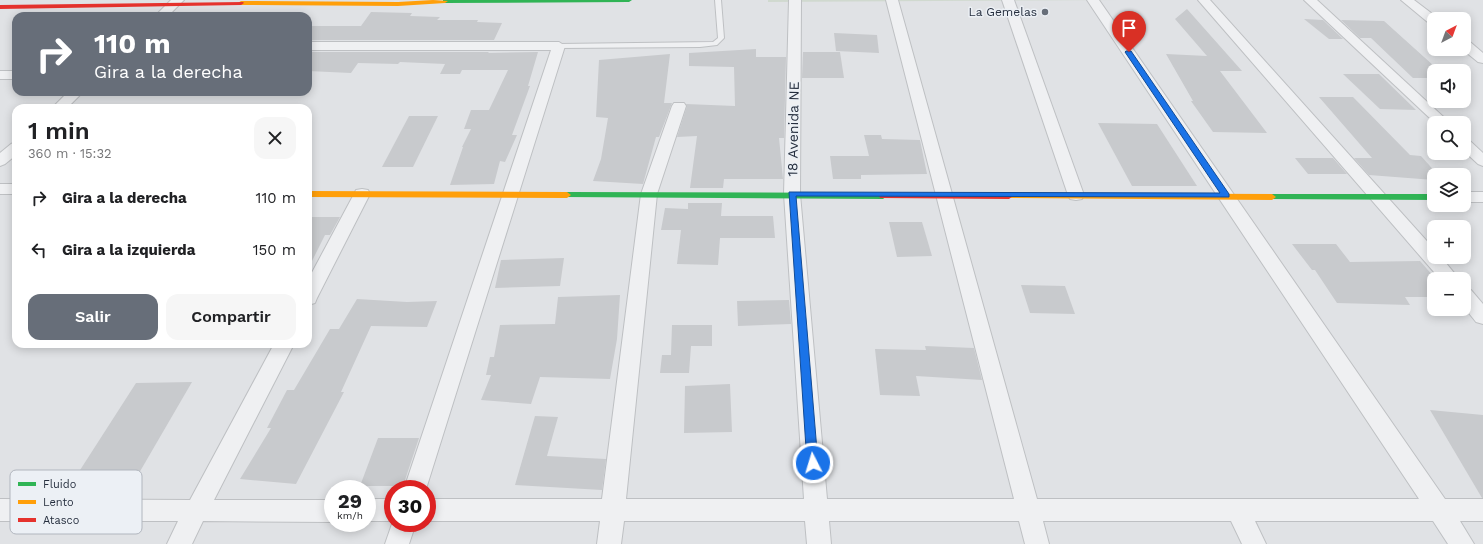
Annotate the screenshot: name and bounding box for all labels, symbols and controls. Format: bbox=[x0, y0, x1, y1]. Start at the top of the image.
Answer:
place label: La Gemelas bbox=[968, 5, 1037, 19]
marker: La Gemelas bbox=[1040, 7, 1050, 17]
pin bbox=[1112, 11, 1146, 52]
north arrow bbox=[1427, 12, 1471, 56]
map controls bbox=[1427, 12, 1471, 316]
icon: arrive bbox=[1118, 17, 1140, 39]
text: 110 m bbox=[94, 27, 171, 60]
icon: right bbox=[28, 28, 80, 80]
text: Gira a la derecha bbox=[94, 61, 243, 82]
button: sound bbox=[1427, 64, 1471, 108]
street label: 18 Avenida NE bbox=[784, 81, 802, 177]
button: search bbox=[1427, 116, 1471, 160]
text: 1 min bbox=[28, 117, 90, 145]
button: close bbox=[254, 117, 296, 159]
text: 360 m · 15:32 bbox=[28, 146, 112, 161]
button: layers bbox=[1427, 168, 1471, 212]
icon: right bbox=[28, 187, 50, 209]
text: Gira a la derecha bbox=[62, 189, 187, 207]
text: 110 m bbox=[256, 189, 296, 207]
button: + bbox=[1427, 220, 1471, 264]
icon: left bbox=[28, 239, 50, 261]
text: Gira a la izquierda bbox=[62, 241, 195, 259]
text: 150 m bbox=[253, 241, 296, 259]
button: − bbox=[1427, 272, 1471, 316]
button: Salir bbox=[28, 294, 158, 340]
button: Compartir bbox=[166, 294, 296, 340]
position arrow bbox=[792, 442, 834, 484]
legend bbox=[10, 470, 142, 534]
text: Fluido bbox=[43, 478, 76, 491]
speed limit sign: 30 bbox=[384, 480, 436, 532]
text: 29 bbox=[338, 489, 362, 513]
text: Lento bbox=[43, 496, 74, 509]
text: km/h bbox=[337, 510, 363, 521]
text: Atasco bbox=[43, 514, 79, 527]

